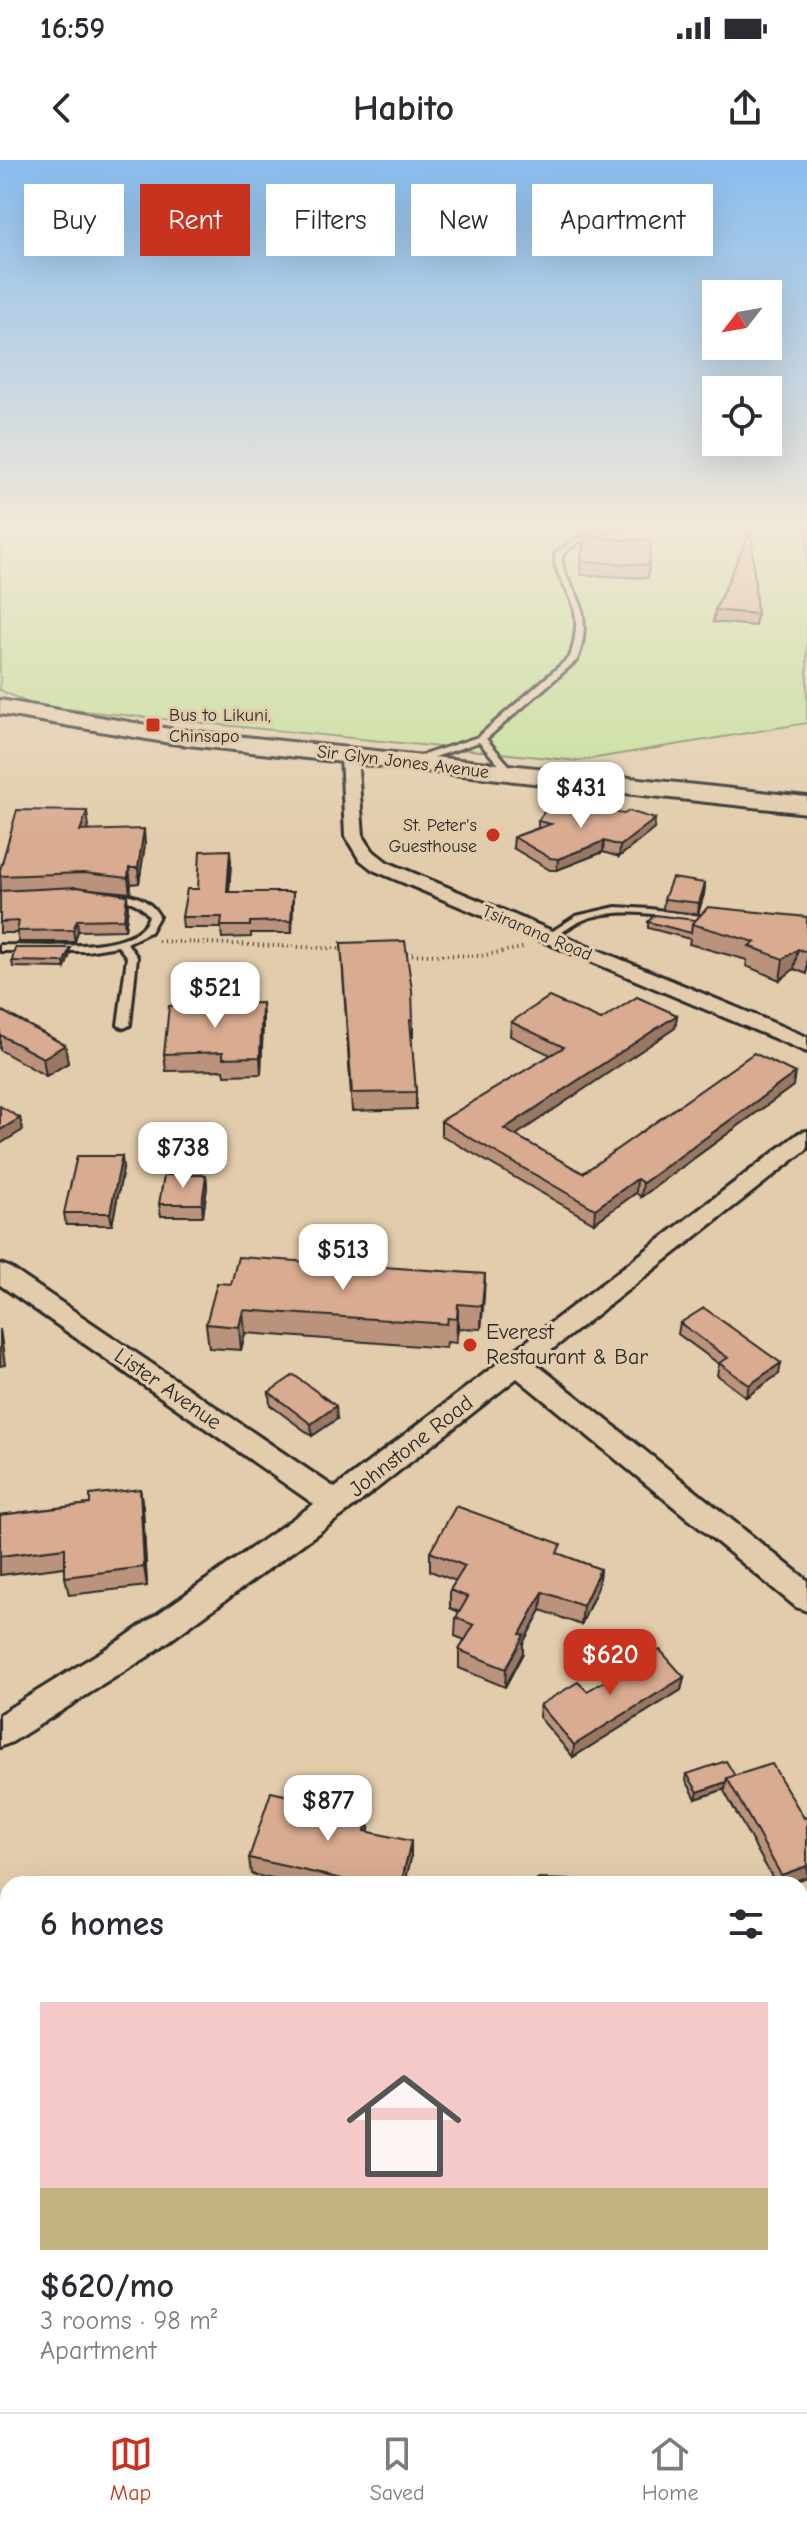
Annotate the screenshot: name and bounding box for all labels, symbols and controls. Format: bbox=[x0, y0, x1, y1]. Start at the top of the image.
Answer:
text: 16:59 bbox=[40, 11, 105, 46]
icon: back bbox=[40, 86, 84, 130]
icon: share bbox=[723, 86, 767, 130]
text: Habito bbox=[353, 88, 454, 129]
chip: Buy bbox=[24, 184, 124, 256]
chip: Rent bbox=[140, 184, 250, 256]
chip: Filters bbox=[266, 184, 395, 256]
chip: New bbox=[411, 184, 516, 256]
chip: Apartment bbox=[532, 184, 713, 256]
north arrow bbox=[702, 280, 782, 360]
map controls bbox=[702, 280, 782, 456]
button: locate bbox=[702, 376, 782, 456]
place label: Bus to Likuni, Chinsapo bbox=[169, 705, 271, 747]
marker: Bus to Likuni, Chinsapo bbox=[144, 716, 162, 734]
street label: Sir Glyn Jones Avenue bbox=[316, 741, 490, 783]
pin: $431 bbox=[534, 762, 628, 830]
text: $431 bbox=[556, 773, 606, 803]
place label: St. Peter's Guesthouse bbox=[388, 815, 477, 857]
marker: St. Peter's Guesthouse bbox=[484, 826, 502, 844]
street label: Tsirarana Road bbox=[479, 900, 595, 966]
pin: $521 bbox=[168, 962, 262, 1030]
text: $521 bbox=[189, 973, 241, 1003]
pin: $738 bbox=[136, 1122, 230, 1190]
text: $738 bbox=[156, 1133, 210, 1163]
pin: $513 bbox=[296, 1224, 390, 1292]
text: $513 bbox=[317, 1235, 369, 1265]
place label: Everest Restaurant & Bar bbox=[486, 1319, 648, 1370]
marker: Everest Restaurant & Bar bbox=[461, 1336, 479, 1354]
street label: Lister Avenue bbox=[109, 1343, 227, 1435]
street label: Johnstone Road bbox=[344, 1390, 478, 1502]
pin: $620 bbox=[563, 1629, 657, 1697]
text: $620 bbox=[581, 1640, 639, 1670]
pin: $877 bbox=[281, 1775, 375, 1843]
text: $877 bbox=[302, 1786, 354, 1816]
icon: filters bbox=[724, 1902, 768, 1946]
text: 6 homes bbox=[40, 1904, 164, 1944]
icon: home bbox=[332, 2054, 476, 2198]
text: $620/mo bbox=[40, 2266, 174, 2306]
text: 3 rooms · 98 m² bbox=[40, 2306, 217, 2336]
text: Apartment bbox=[40, 2336, 156, 2366]
tab: Map bbox=[109, 2432, 153, 2506]
tab: Saved bbox=[370, 2432, 425, 2506]
tab: Home bbox=[642, 2432, 698, 2506]

